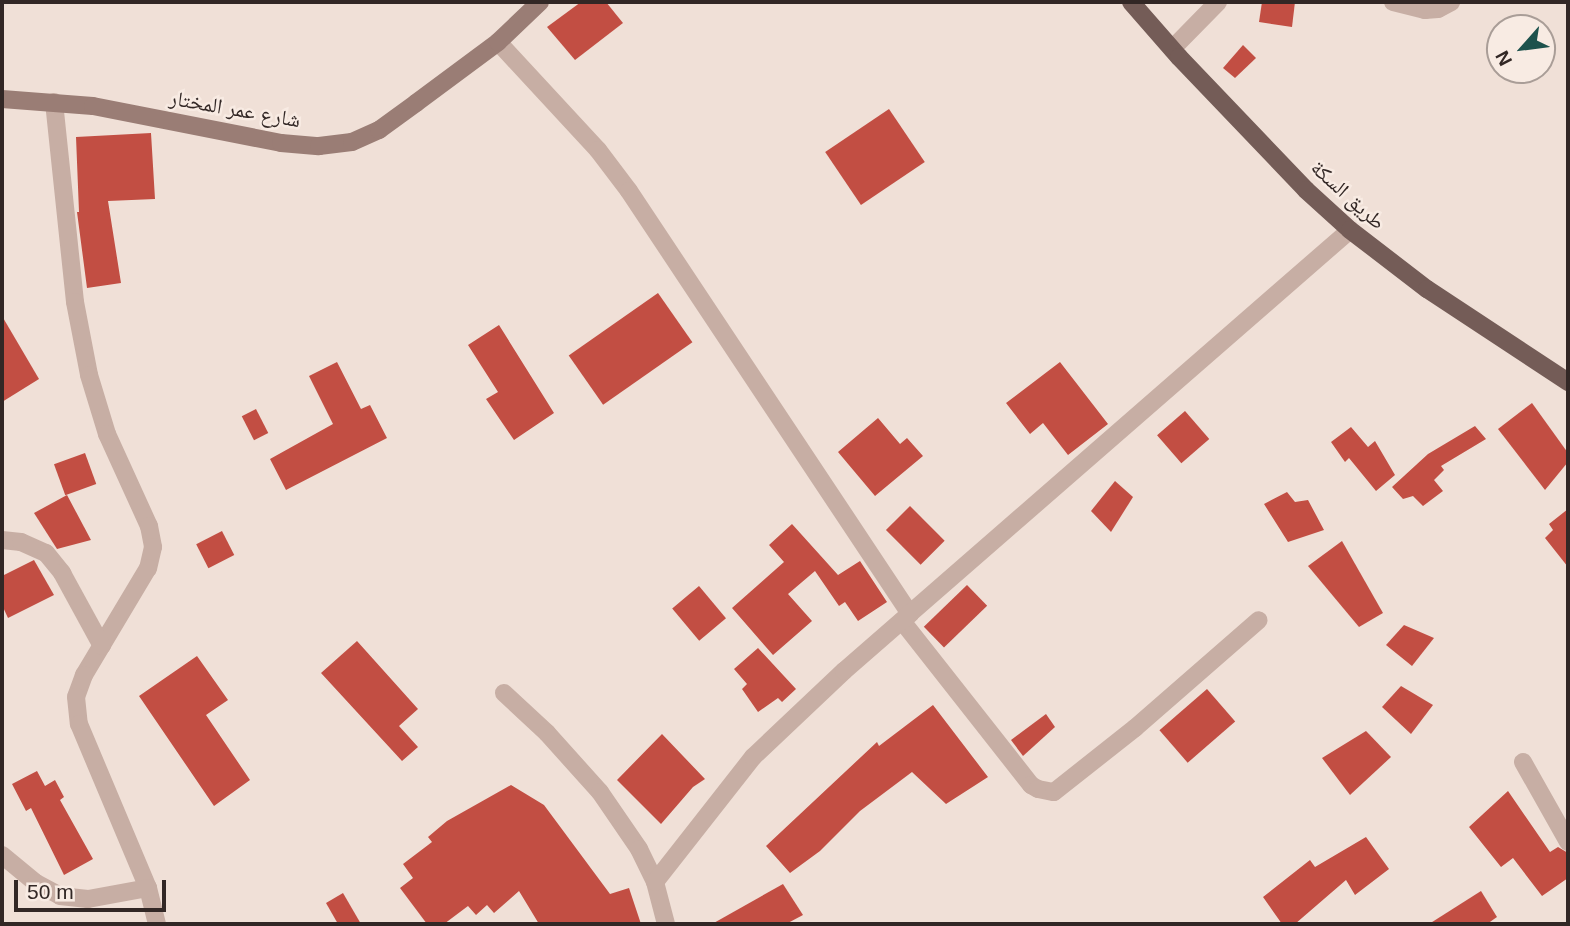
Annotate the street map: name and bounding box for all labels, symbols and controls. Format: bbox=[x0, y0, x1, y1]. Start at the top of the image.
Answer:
north arrow bbox=[1486, 14, 1556, 84]
text: N bbox=[1491, 47, 1516, 69]
street label: شارع عمر المختار bbox=[168, 85, 302, 133]
street label: طريق السكة bbox=[1306, 155, 1390, 235]
scale bar bbox=[18, 866, 170, 910]
text: 50 m bbox=[27, 880, 74, 903]

